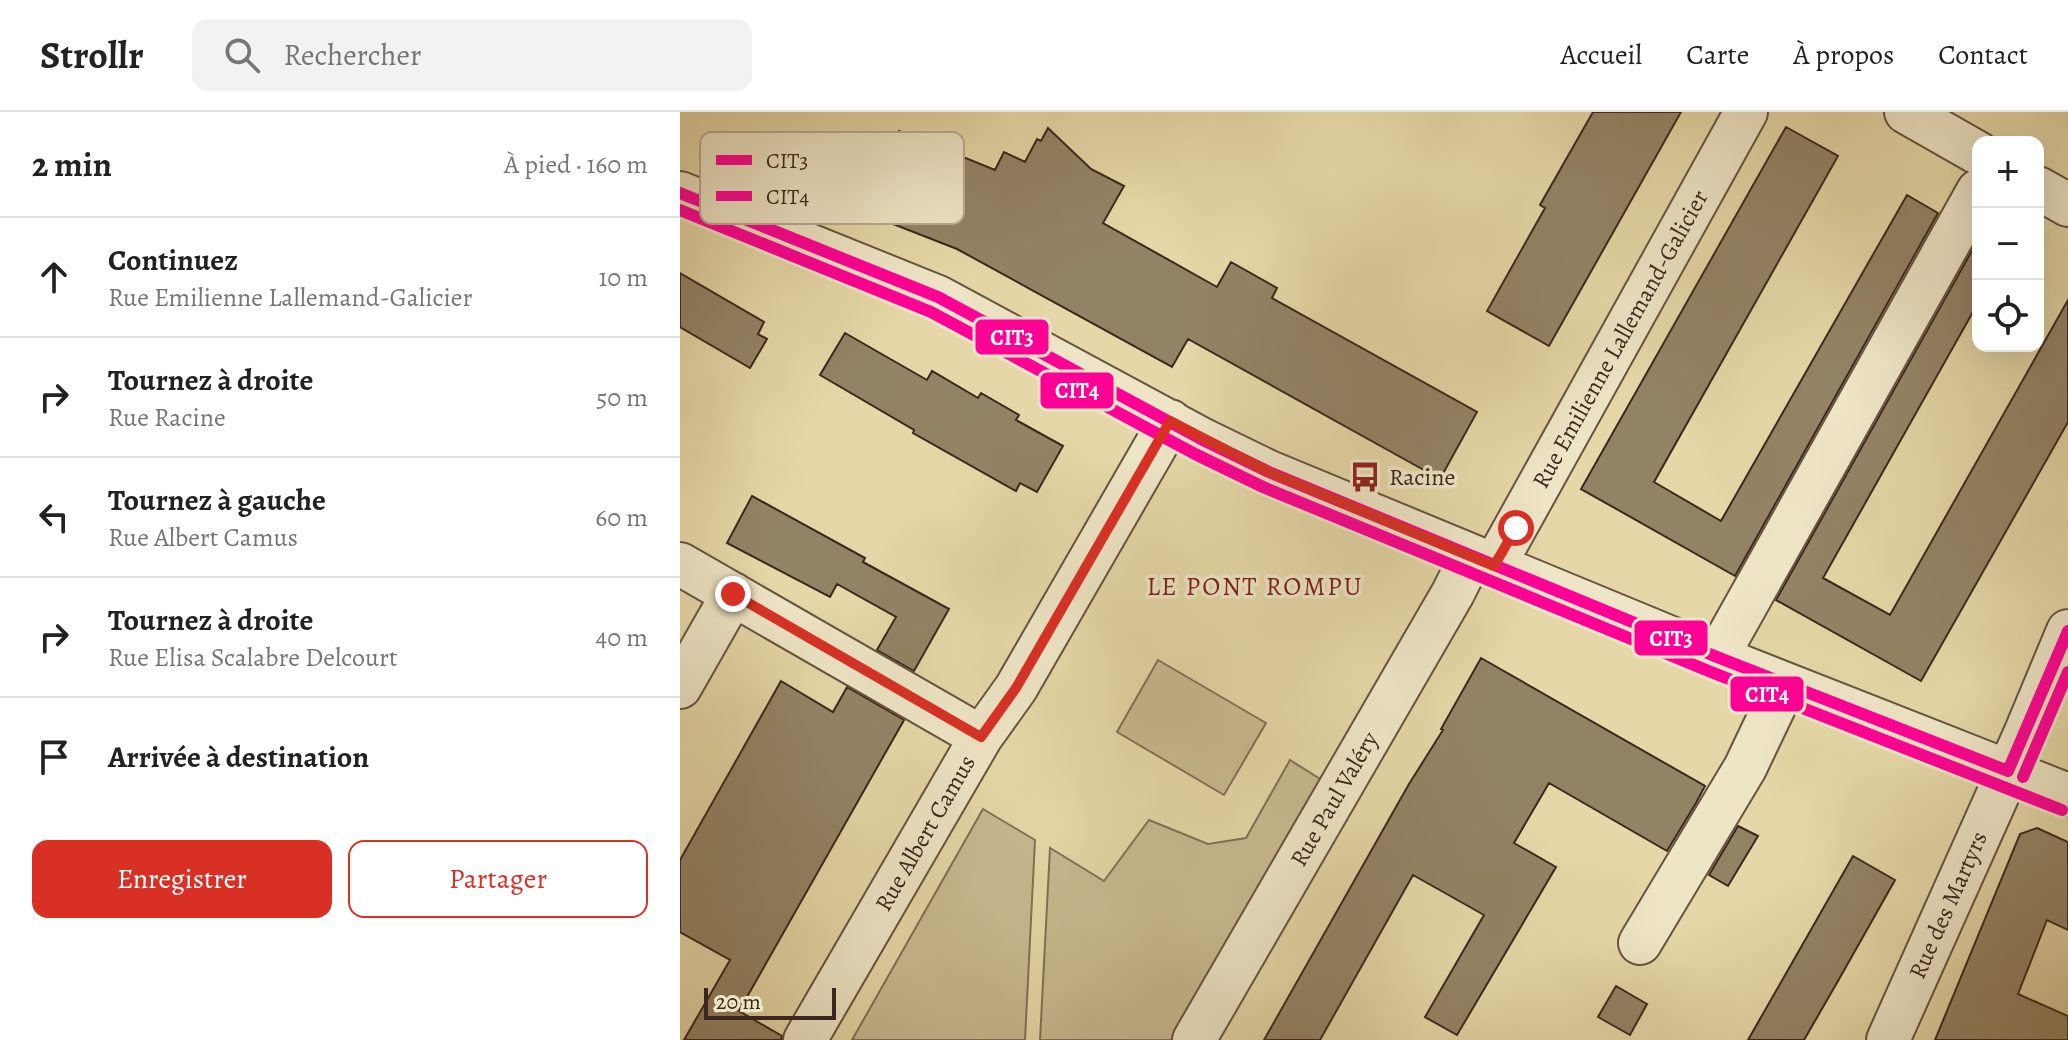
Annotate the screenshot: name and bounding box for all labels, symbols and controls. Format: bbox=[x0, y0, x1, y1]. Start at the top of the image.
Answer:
search box bbox=[192, 19, 752, 91]
text: Strollr bbox=[40, 29, 144, 81]
icon: search bbox=[220, 33, 264, 77]
text: Rechercher bbox=[284, 35, 421, 75]
text: Accueil bbox=[1560, 36, 1642, 74]
text: Carte bbox=[1686, 36, 1749, 74]
text: À propos bbox=[1793, 36, 1894, 74]
text: Contact bbox=[1938, 36, 2028, 74]
legend bbox=[700, 132, 964, 224]
map controls bbox=[1972, 136, 2044, 352]
button: + bbox=[1972, 136, 2044, 208]
text: 2 min bbox=[32, 141, 112, 188]
text: CIT3 bbox=[766, 146, 808, 176]
text: À pied · 160 m bbox=[504, 147, 648, 182]
text: CIT4 bbox=[766, 182, 809, 212]
street label: Rue Emilienne Lallemand-Galicier bbox=[1524, 184, 1716, 494]
button: − bbox=[1972, 208, 2044, 280]
text: Continuez bbox=[108, 240, 238, 280]
icon: ahead bbox=[32, 255, 76, 299]
text: 10 m bbox=[598, 260, 648, 295]
text: Rue Emilienne Lallemand-Galicier bbox=[108, 280, 472, 315]
button: locate bbox=[1972, 280, 2044, 352]
line badge: CIT3 bbox=[974, 318, 1050, 356]
text: CIT3 bbox=[990, 323, 1034, 353]
text: Tournez à droite bbox=[108, 360, 313, 400]
line badge: CIT4 bbox=[1039, 371, 1115, 410]
icon: right bbox=[32, 375, 76, 419]
text: CIT4 bbox=[1055, 376, 1099, 406]
text: 50 m bbox=[596, 380, 648, 415]
text: Rue Racine bbox=[108, 400, 226, 435]
bus stop icon: Racine bbox=[1348, 460, 1382, 494]
place label: Racine bbox=[1389, 461, 1455, 493]
text: Tournez à gauche bbox=[108, 480, 326, 520]
icon: left bbox=[32, 495, 76, 539]
text: 60 m bbox=[595, 500, 648, 535]
route start bbox=[1498, 510, 1534, 546]
text: Rue Albert Camus bbox=[108, 520, 298, 555]
district label: LE PONT ROMPU bbox=[1147, 569, 1363, 604]
route end bbox=[715, 576, 751, 612]
text: Tournez à droite bbox=[108, 600, 313, 640]
icon: right bbox=[32, 615, 76, 659]
line badge: CIT3 bbox=[1633, 619, 1709, 657]
text: 40 m bbox=[596, 620, 648, 655]
text: CIT3 bbox=[1649, 624, 1693, 654]
text: Rue Elisa Scalabre Delcourt bbox=[108, 640, 397, 675]
line badge: CIT4 bbox=[1729, 675, 1805, 713]
text: CIT4 bbox=[1745, 680, 1789, 710]
street label: Rue Paul Valéry bbox=[1282, 725, 1386, 872]
icon: arrive bbox=[32, 735, 76, 779]
text: Arrivée à destination bbox=[108, 737, 369, 777]
street label: Rue Albert Camus bbox=[867, 749, 983, 917]
street label: Rue des Martyrs bbox=[1901, 826, 1995, 984]
button: Enregistrer bbox=[32, 840, 332, 918]
button: Partager bbox=[348, 840, 648, 918]
scale bar bbox=[704, 984, 836, 1020]
text: 20 m bbox=[716, 987, 761, 1017]

